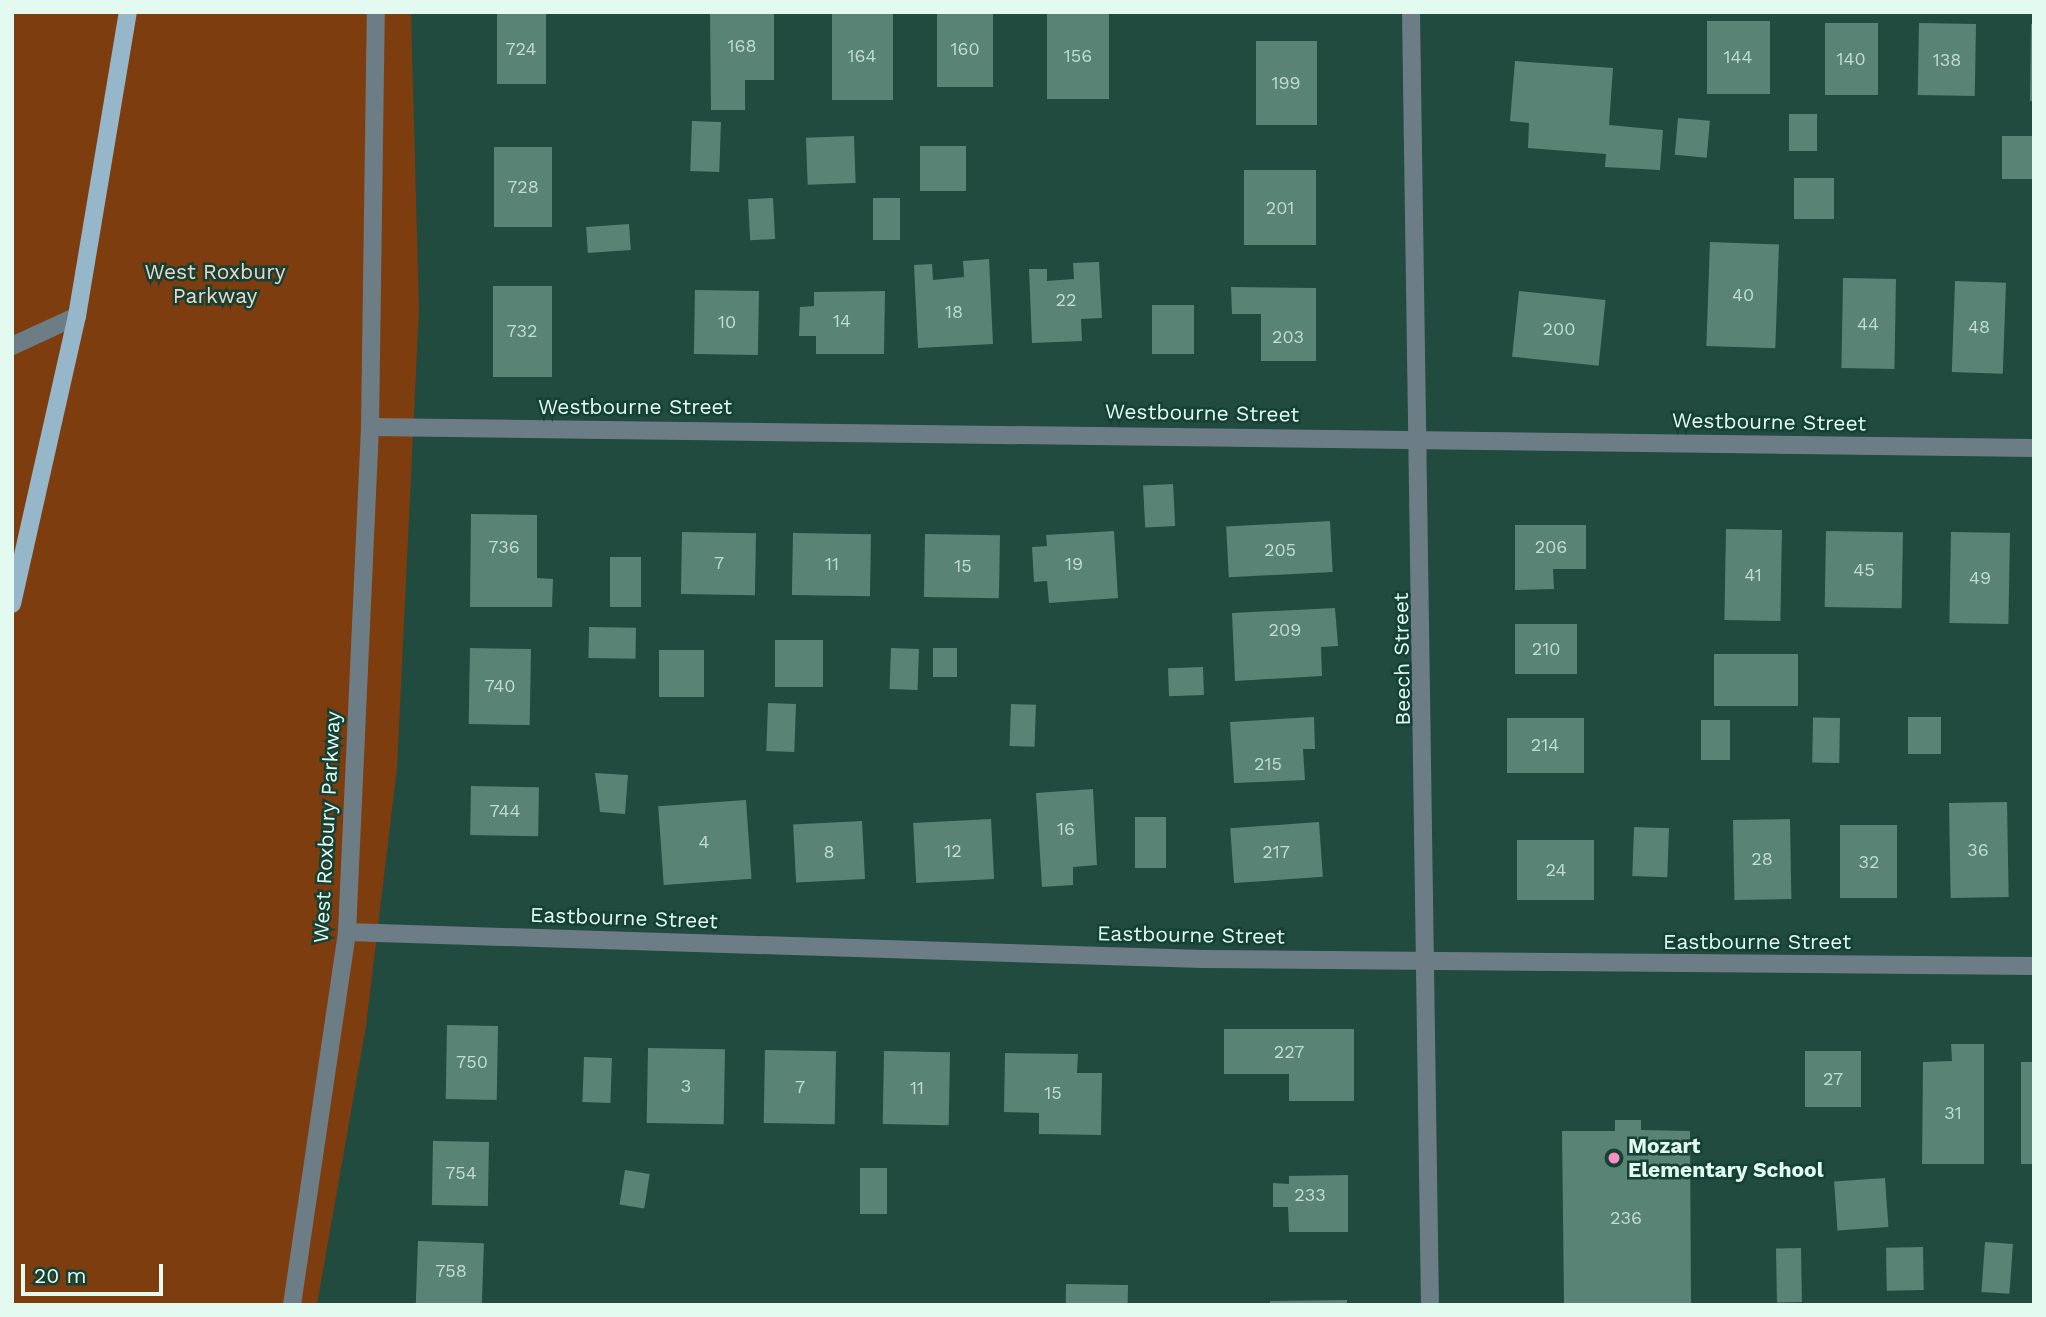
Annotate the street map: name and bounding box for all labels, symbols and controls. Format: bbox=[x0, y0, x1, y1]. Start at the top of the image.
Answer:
house number: 168 bbox=[727, 35, 757, 57]
house number: 724 bbox=[505, 38, 537, 60]
house number: 160 bbox=[950, 38, 980, 60]
house number: 164 bbox=[848, 45, 876, 67]
house number: 156 bbox=[1064, 45, 1092, 67]
house number: 144 bbox=[1723, 46, 1753, 68]
house number: 140 bbox=[1836, 48, 1866, 70]
house number: 138 bbox=[1933, 49, 1961, 71]
house number: 199 bbox=[1271, 72, 1301, 94]
house number: 728 bbox=[507, 176, 539, 198]
house number: 201 bbox=[1266, 197, 1294, 219]
park label: West Roxbury Parkway bbox=[144, 259, 286, 309]
house number: 40 bbox=[1732, 284, 1754, 306]
house number: 22 bbox=[1056, 289, 1076, 311]
house number: 18 bbox=[945, 301, 963, 323]
house number: 14 bbox=[833, 310, 851, 332]
house number: 10 bbox=[718, 311, 736, 333]
house number: 44 bbox=[1857, 313, 1879, 335]
house number: 48 bbox=[1968, 316, 1990, 338]
house number: 200 bbox=[1543, 318, 1575, 340]
house number: 732 bbox=[506, 320, 538, 342]
house number: 203 bbox=[1272, 326, 1304, 348]
street label: Westbourne Street bbox=[538, 394, 732, 420]
street label: Westbourne Street bbox=[1105, 399, 1299, 427]
street label: Westbourne Street bbox=[1672, 408, 1866, 436]
house number: 736 bbox=[488, 536, 520, 558]
house number: 206 bbox=[1535, 536, 1567, 558]
house number: 205 bbox=[1264, 539, 1296, 561]
house number: 7 bbox=[714, 552, 724, 574]
house number: 11 bbox=[825, 553, 839, 575]
house number: 19 bbox=[1065, 553, 1083, 575]
house number: 15 bbox=[954, 555, 972, 577]
house number: 45 bbox=[1853, 559, 1875, 581]
house number: 41 bbox=[1744, 564, 1762, 586]
house number: 49 bbox=[1969, 567, 1991, 589]
street label: Beech Street bbox=[1388, 592, 1416, 726]
house number: 209 bbox=[1269, 619, 1301, 641]
house number: 210 bbox=[1532, 638, 1560, 660]
house number: 740 bbox=[484, 675, 516, 697]
street label: West Roxbury Parkway bbox=[308, 710, 346, 944]
house number: 214 bbox=[1531, 734, 1559, 756]
house number: 215 bbox=[1254, 753, 1282, 775]
house number: 744 bbox=[490, 800, 520, 822]
house number: 16 bbox=[1057, 818, 1075, 840]
house number: 4 bbox=[699, 831, 709, 853]
house number: 36 bbox=[1967, 839, 1989, 861]
house number: 12 bbox=[944, 840, 962, 862]
house number: 8 bbox=[823, 841, 835, 863]
house number: 217 bbox=[1262, 841, 1290, 863]
house number: 28 bbox=[1751, 848, 1773, 870]
house number: 32 bbox=[1859, 851, 1879, 873]
house number: 24 bbox=[1546, 859, 1566, 881]
street label: Eastbourne Street bbox=[530, 902, 718, 934]
street label: Eastbourne Street bbox=[1097, 921, 1285, 949]
street label: Eastbourne Street bbox=[1663, 929, 1851, 955]
house number: 227 bbox=[1274, 1041, 1304, 1063]
house number: 750 bbox=[456, 1051, 488, 1073]
house number: 27 bbox=[1823, 1068, 1843, 1090]
house number: 3 bbox=[681, 1075, 691, 1097]
house number: 7 bbox=[795, 1076, 805, 1098]
house number: 11 bbox=[910, 1077, 924, 1099]
house number: 15 bbox=[1044, 1082, 1062, 1104]
house number: 31 bbox=[1944, 1102, 1962, 1124]
place label: Mozart Elementary School bbox=[1628, 1133, 1824, 1183]
marker: Mozart Elementary School bbox=[1606, 1150, 1622, 1166]
house number: 754 bbox=[445, 1162, 477, 1184]
house number: 233 bbox=[1294, 1184, 1326, 1206]
house number: 236 bbox=[1610, 1207, 1642, 1229]
scale bar bbox=[24, 1250, 166, 1294]
house number: 758 bbox=[435, 1260, 467, 1282]
text: 20 m bbox=[34, 1263, 86, 1288]

